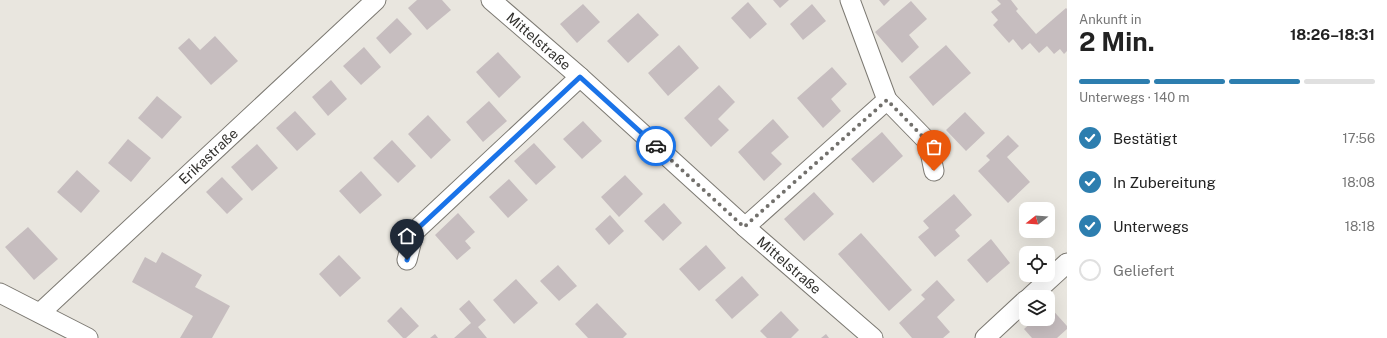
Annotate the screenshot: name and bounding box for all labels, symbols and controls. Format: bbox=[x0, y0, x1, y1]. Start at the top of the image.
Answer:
street label: Mittelstraße bbox=[503, 9, 574, 73]
text: Ankunft in bbox=[1079, 12, 1142, 27]
text: 2 Min. bbox=[1079, 26, 1155, 57]
text: 18:26–18:31 bbox=[1290, 26, 1375, 43]
text: Unterwegs · 140 m bbox=[1079, 90, 1190, 105]
street label: Erikastraße bbox=[176, 125, 241, 187]
courier bbox=[636, 126, 676, 166]
icon: check bbox=[1079, 127, 1101, 149]
pin bbox=[917, 130, 951, 171]
text: Bestätigt bbox=[1113, 130, 1177, 147]
text: 17:56 bbox=[1343, 131, 1375, 146]
icon: car bbox=[645, 135, 667, 157]
icon: bag bbox=[923, 136, 945, 158]
icon: check bbox=[1079, 171, 1101, 193]
text: In Zubereitung bbox=[1113, 174, 1216, 191]
text: 18:08 bbox=[1342, 175, 1375, 190]
north arrow bbox=[1019, 202, 1055, 238]
map controls bbox=[1019, 202, 1055, 326]
icon: check bbox=[1079, 215, 1101, 237]
text: Unterwegs bbox=[1113, 218, 1189, 235]
pin bbox=[390, 219, 424, 260]
text: 18:18 bbox=[1345, 219, 1375, 234]
icon: home bbox=[396, 225, 418, 247]
street label: Mittelstraße bbox=[754, 233, 824, 297]
button: locate bbox=[1019, 246, 1055, 282]
text: Geliefert bbox=[1113, 262, 1175, 279]
button: layers bbox=[1019, 290, 1055, 326]

